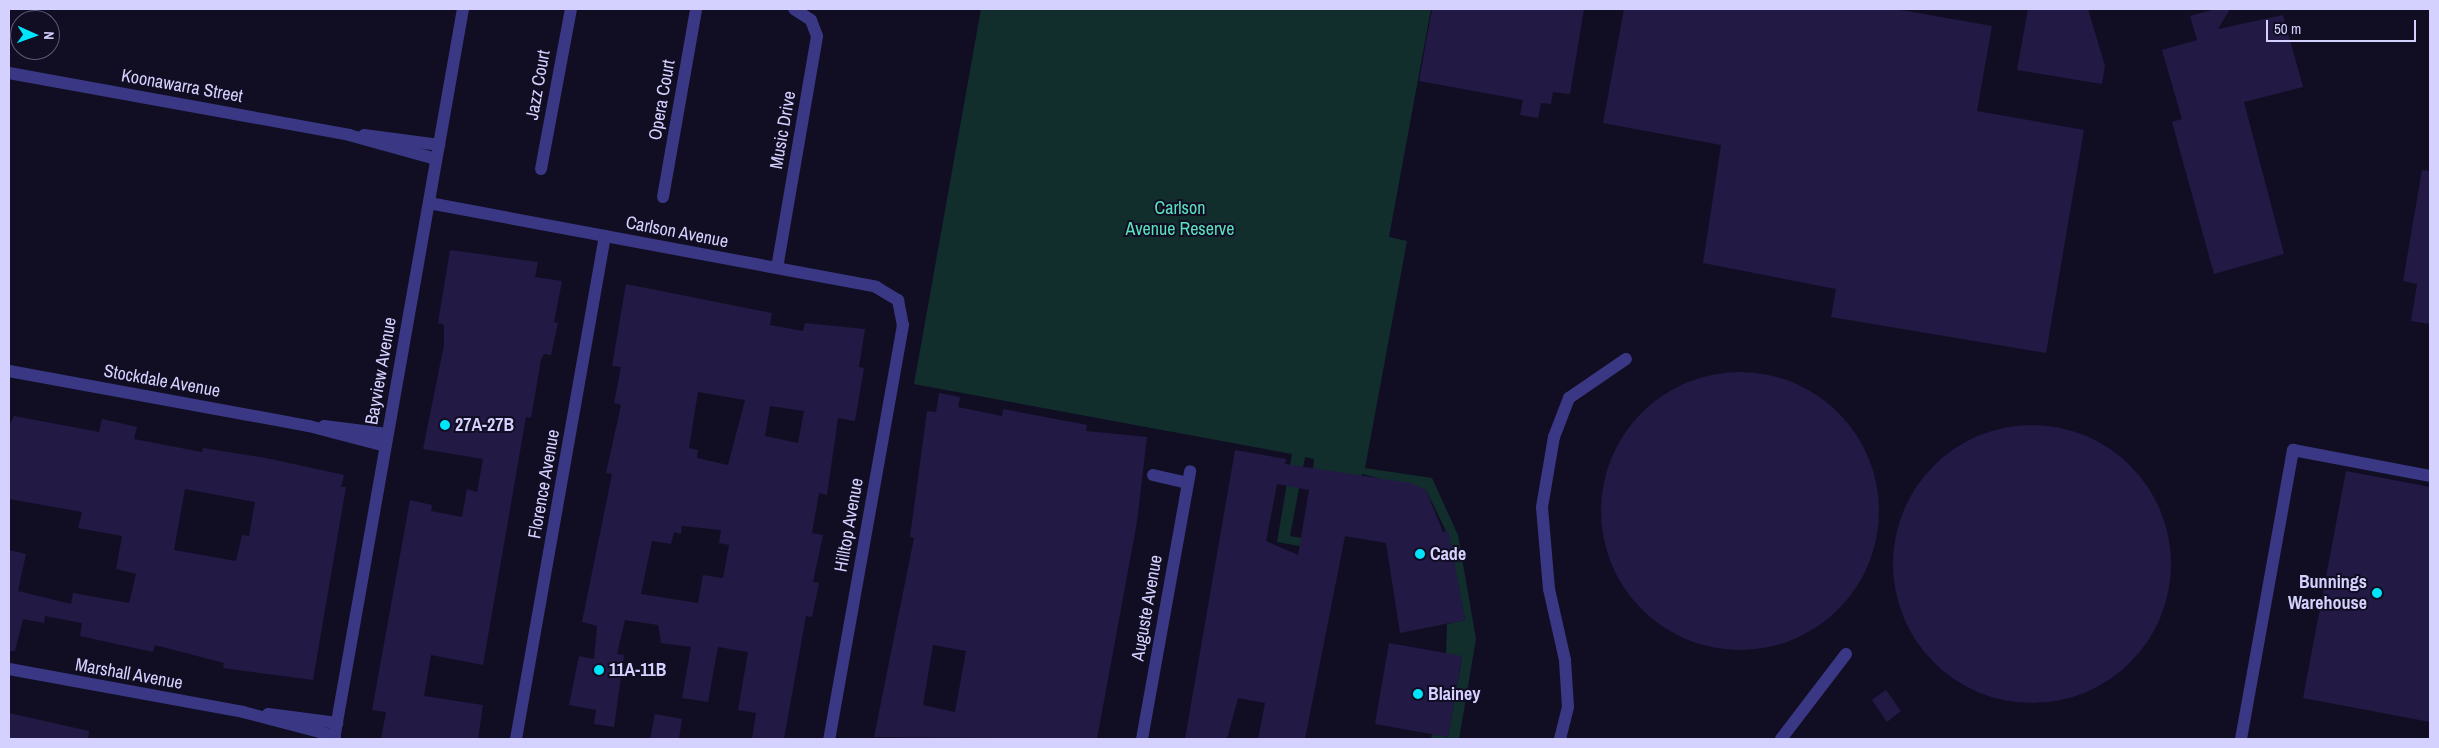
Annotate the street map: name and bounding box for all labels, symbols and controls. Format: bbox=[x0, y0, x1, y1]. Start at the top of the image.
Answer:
north arrow bbox=[10, 10, 60, 60]
scale bar bbox=[2269, 10, 2419, 42]
text: 50 m bbox=[2274, 18, 2301, 39]
text: N bbox=[40, 31, 58, 40]
street label: Jazz Court bbox=[521, 48, 555, 122]
street label: Opera Court bbox=[644, 58, 680, 142]
street label: Koonawarra Street bbox=[120, 65, 244, 107]
street label: Music Drive bbox=[766, 89, 800, 171]
park label: Carlson Avenue Reserve bbox=[1126, 198, 1234, 240]
street label: Carlson Avenue bbox=[624, 211, 730, 253]
street label: Bayview Avenue bbox=[361, 315, 401, 427]
street label: Stockdale Avenue bbox=[102, 360, 222, 402]
place label: 27A-27B bbox=[455, 414, 514, 436]
marker: 27A-27B bbox=[439, 419, 451, 431]
street label: Florence Avenue bbox=[524, 427, 564, 541]
street label: Hilltop Avenue bbox=[830, 476, 868, 574]
place label: Cade bbox=[1430, 543, 1466, 565]
marker: Cade bbox=[1414, 548, 1426, 560]
street label: Auguste Avenue bbox=[1127, 553, 1167, 663]
place label: Bunnings Warehouse bbox=[2288, 572, 2367, 614]
marker: Bunnings Warehouse bbox=[2371, 587, 2383, 599]
street label: Marshall Avenue bbox=[73, 654, 185, 694]
place label: 11A-11B bbox=[609, 659, 666, 681]
marker: 11A-11B bbox=[593, 664, 605, 676]
place label: Blainey bbox=[1428, 683, 1481, 705]
marker: Blainey bbox=[1412, 688, 1424, 700]

